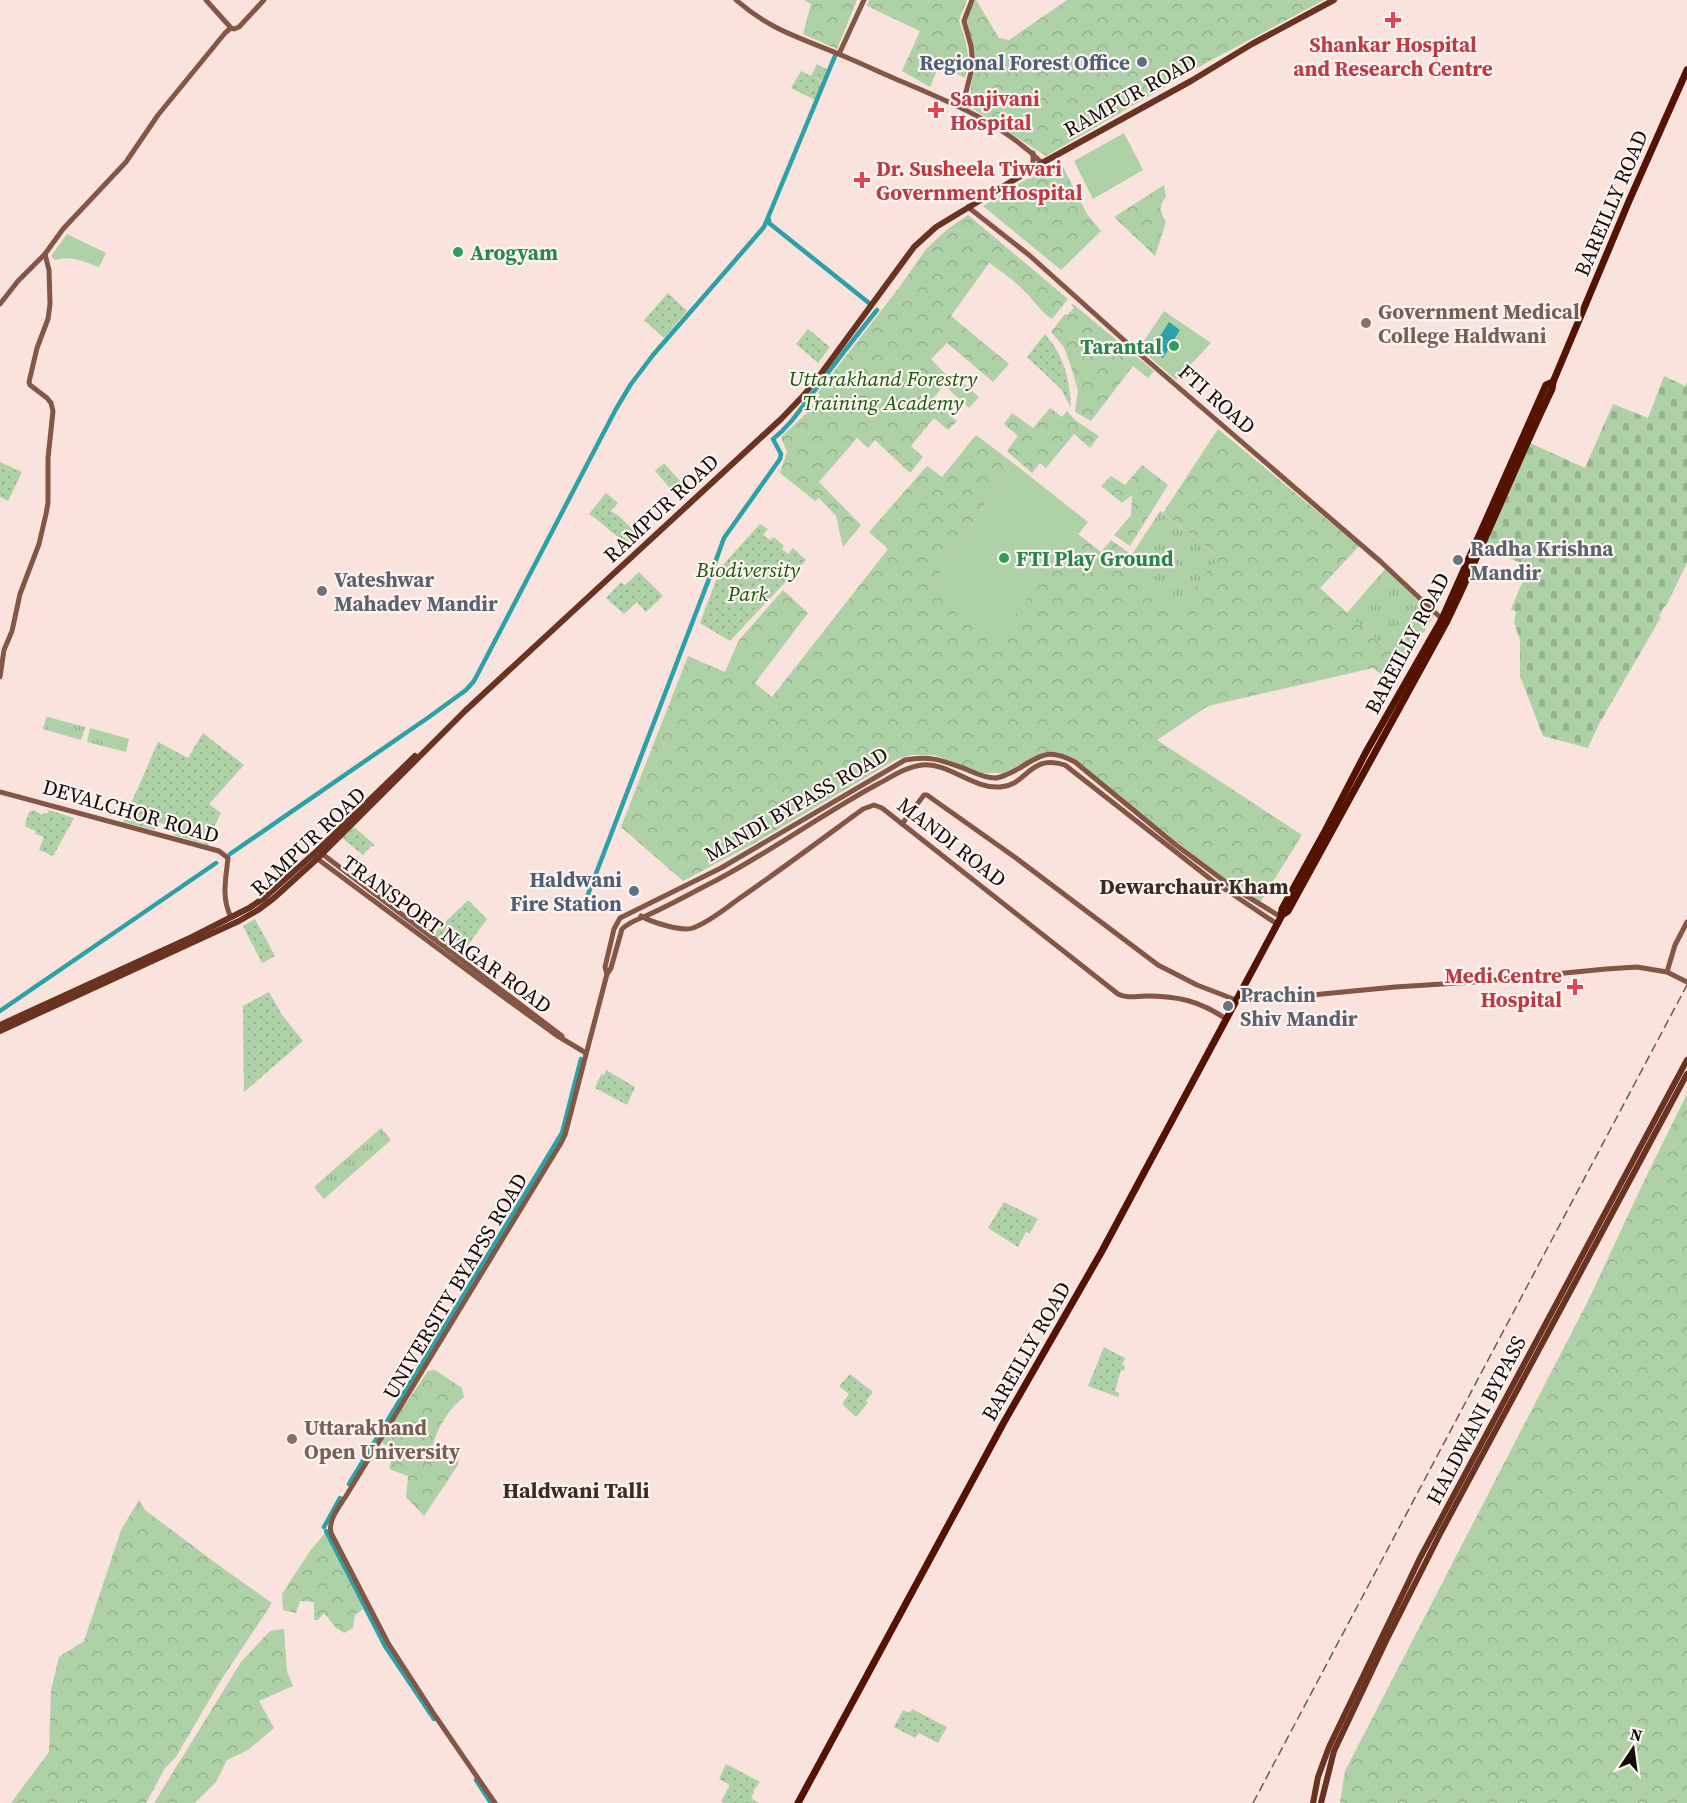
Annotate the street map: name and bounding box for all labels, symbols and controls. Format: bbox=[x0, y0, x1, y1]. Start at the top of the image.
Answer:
marker: Shankar Hospital and Research Centre bbox=[1384, 11, 1402, 29]
place label: Shankar Hospital and Research Centre bbox=[1293, 30, 1493, 83]
street label: RAMPUR ROAD bbox=[1058, 46, 1202, 144]
place label: Regional Forest Office bbox=[919, 48, 1130, 77]
marker: Regional Forest Office bbox=[1135, 55, 1149, 69]
place label: Sanjivani Hospital bbox=[950, 84, 1040, 137]
marker: Sanjivani Hospital bbox=[927, 101, 945, 119]
street label: BAREILLY ROAD bbox=[1567, 125, 1655, 281]
place label: Dr. Susheela Tiwari Government Hospital bbox=[876, 154, 1083, 207]
marker: Dr. Susheela Tiwari Government Hospital bbox=[853, 171, 871, 189]
place label: Arogyam bbox=[470, 238, 558, 267]
marker: Arogyam bbox=[451, 245, 465, 259]
place label: Government Medical College Haldwani bbox=[1378, 297, 1580, 350]
marker: Government Medical College Haldwani bbox=[1359, 316, 1373, 330]
place label: Tarantal bbox=[1080, 332, 1162, 361]
marker: Tarantal bbox=[1167, 339, 1181, 353]
street label: FTI ROAD bbox=[1172, 357, 1262, 441]
park label: Uttarakhand Forestry Training Academy bbox=[789, 364, 978, 417]
street label: RAMPUR ROAD bbox=[597, 447, 725, 569]
place label: Radha Krishna Mandir bbox=[1470, 534, 1614, 587]
place label: FTI Play Ground bbox=[1016, 544, 1174, 573]
marker: FTI Play Ground bbox=[997, 551, 1011, 565]
marker: Radha Krishna Mandir bbox=[1451, 553, 1465, 567]
park label: Biodiversity Park bbox=[695, 555, 801, 608]
place label: Vateshwar Mahadev Mandir bbox=[334, 565, 498, 618]
street label: BAREILLY ROAD bbox=[1358, 567, 1456, 719]
marker: Vateshwar Mahadev Mandir bbox=[315, 584, 329, 598]
street label: MANDI BYPASS ROAD bbox=[699, 740, 893, 868]
street label: DEVALCHOR ROAD bbox=[39, 772, 223, 850]
street label: RAMPUR ROAD bbox=[244, 780, 372, 902]
street label: MANDI ROAD bbox=[892, 790, 1012, 894]
street label: TRANSPORT NAGAR ROAD bbox=[336, 848, 558, 1020]
place label: Haldwani Fire Station bbox=[510, 865, 622, 918]
district label: Dewarchaur Kham bbox=[1099, 871, 1289, 901]
marker: Haldwani Fire Station bbox=[627, 884, 641, 898]
place label: Medi Centre Hospital bbox=[1445, 961, 1562, 1014]
marker: Medi Centre Hospital bbox=[1566, 978, 1584, 996]
place label: Prachin Shiv Mandir bbox=[1240, 980, 1358, 1033]
marker: Prachin Shiv Mandir bbox=[1221, 999, 1235, 1013]
street label: UNIVERSITY BYAPSS ROAD bbox=[376, 1167, 534, 1405]
street label: BAREILLY ROAD bbox=[974, 1276, 1078, 1426]
street label: HALDWANI BYPASS bbox=[1419, 1330, 1533, 1510]
place label: Uttarakhand Open University bbox=[304, 1413, 461, 1466]
marker: Uttarakhand Open University bbox=[285, 1432, 299, 1446]
district label: Haldwani Talli bbox=[503, 1475, 650, 1505]
north arrow bbox=[1603, 1719, 1663, 1779]
text: N bbox=[1628, 1722, 1645, 1746]

